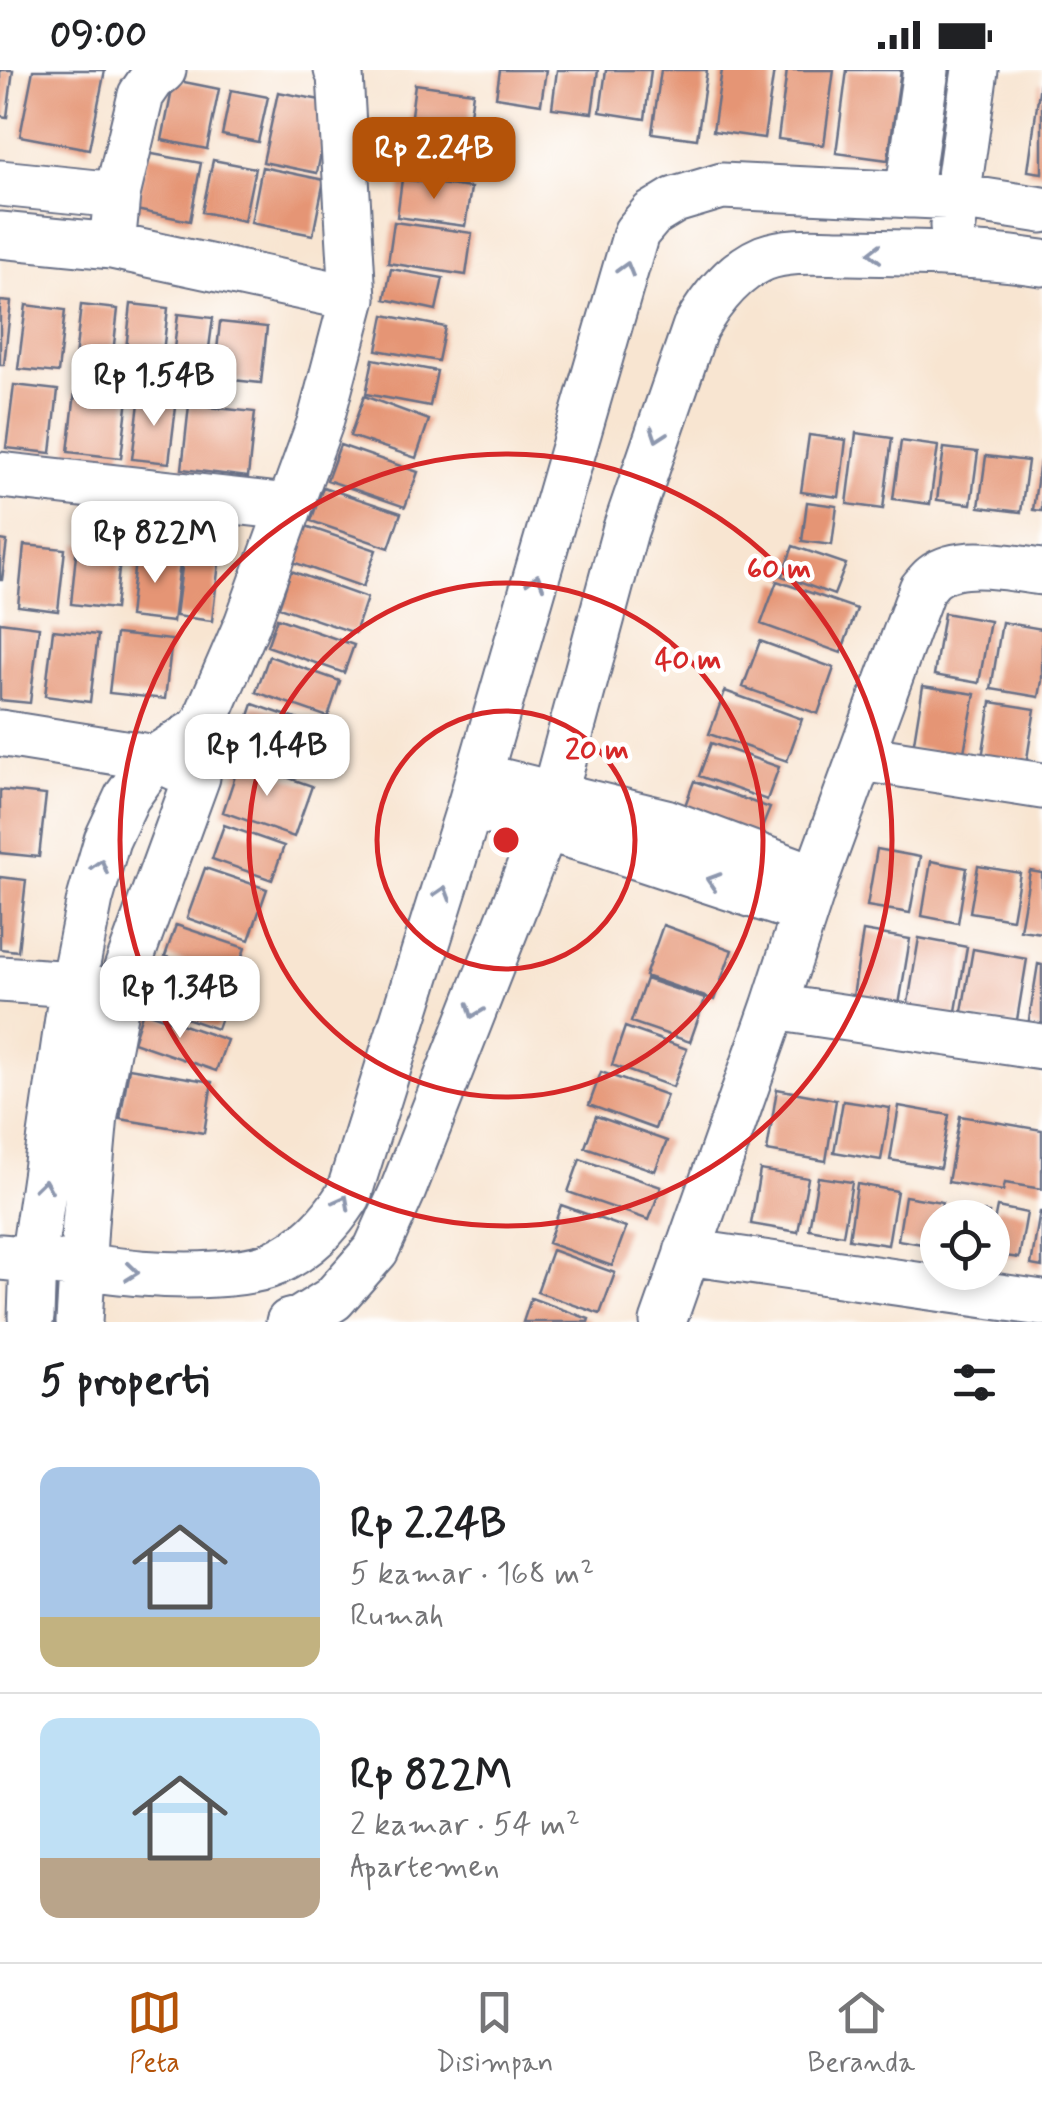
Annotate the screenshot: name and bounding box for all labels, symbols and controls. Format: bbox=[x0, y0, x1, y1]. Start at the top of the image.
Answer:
text: 09:00 bbox=[50, 11, 147, 60]
pin: Rp 2.24B bbox=[331, 117, 537, 202]
text: Rp 2.24B bbox=[374, 128, 494, 170]
one-way arrow bbox=[867, 242, 883, 263]
one-way arrow bbox=[614, 261, 635, 278]
pin: Rp 1.54B bbox=[51, 344, 257, 429]
text: Rp 1.54B bbox=[93, 355, 215, 397]
one-way arrow bbox=[649, 426, 670, 443]
pin: Rp 822M bbox=[63, 501, 247, 586]
text: Rp 822M bbox=[93, 512, 217, 554]
text: 60 m bbox=[747, 550, 811, 589]
one-way arrow bbox=[524, 573, 545, 591]
text: 40 m bbox=[655, 641, 721, 680]
pin: Rp 1.44B bbox=[164, 714, 370, 799]
text: Rp 1.44B bbox=[207, 725, 327, 767]
text: 20 m bbox=[565, 731, 629, 770]
centre of rings bbox=[488, 822, 524, 858]
one-way arrow bbox=[88, 858, 109, 875]
one-way arrow bbox=[705, 873, 722, 893]
one-way arrow bbox=[431, 885, 452, 902]
pin: Rp 1.34B bbox=[77, 956, 283, 1041]
text: Rp 1.34B bbox=[122, 967, 238, 1009]
one-way arrow bbox=[465, 1001, 485, 1018]
one-way arrow bbox=[32, 1177, 53, 1194]
one-way arrow bbox=[331, 1194, 350, 1212]
map controls bbox=[920, 1200, 1010, 1290]
button: locate bbox=[920, 1200, 1010, 1290]
one-way arrow bbox=[124, 1261, 140, 1283]
text: 5 properti bbox=[40, 1355, 209, 1410]
icon: filters bbox=[947, 1355, 1002, 1410]
text: Rp 2.24B bbox=[350, 1498, 506, 1553]
icon: home bbox=[120, 1507, 240, 1627]
text: 5 kamar · 168 m² bbox=[350, 1553, 594, 1595]
text: Rumah bbox=[350, 1595, 444, 1637]
text: Rp 822M bbox=[350, 1749, 512, 1804]
icon: home bbox=[120, 1758, 240, 1878]
text: 2 kamar · 54 m² bbox=[350, 1804, 580, 1846]
text: Apartemen bbox=[350, 1846, 500, 1888]
tab: Peta bbox=[127, 1985, 182, 2082]
tab: Disimpan bbox=[436, 1985, 554, 2082]
tab: Beranda bbox=[808, 1985, 915, 2082]

